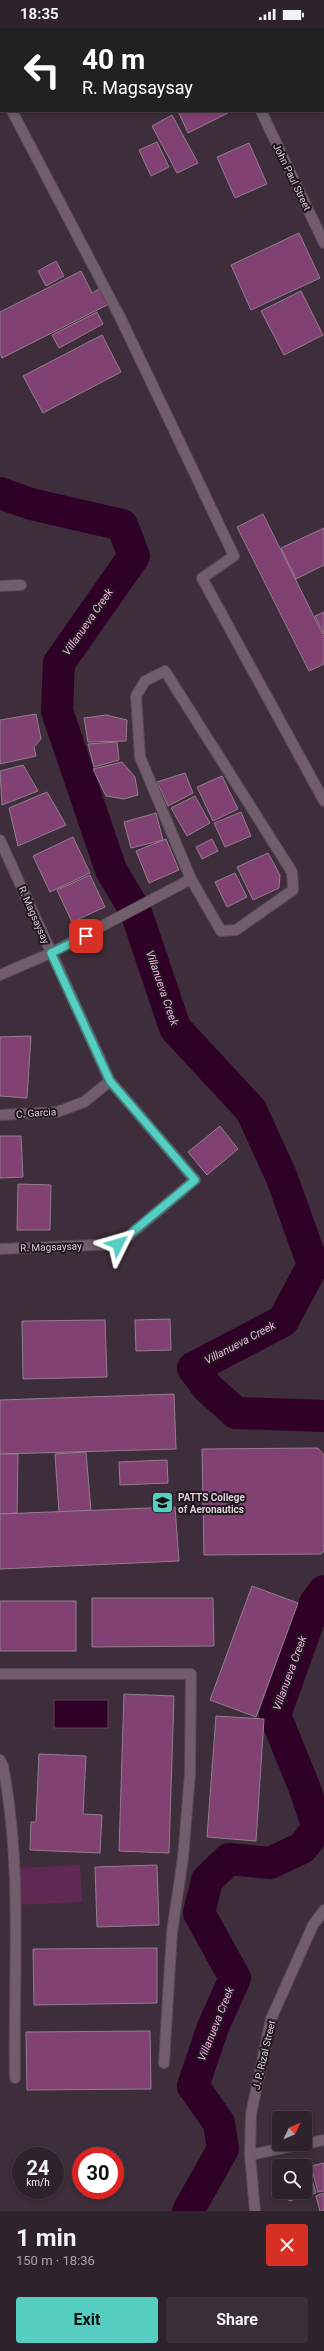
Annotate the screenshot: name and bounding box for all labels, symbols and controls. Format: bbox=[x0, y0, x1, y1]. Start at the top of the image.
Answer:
text: 18:35 bbox=[20, 5, 59, 23]
text: 40 m bbox=[82, 43, 145, 76]
icon: left bbox=[16, 44, 68, 96]
text: R. Magsaysay bbox=[82, 77, 193, 98]
street label: John Paul Street bbox=[271, 142, 313, 212]
water label: Villanueva Creek bbox=[60, 586, 116, 658]
street label: R. Magsaysay bbox=[16, 885, 52, 946]
pin bbox=[69, 919, 103, 953]
icon: arrive bbox=[75, 925, 97, 947]
water label: Villanueva Creek bbox=[143, 949, 181, 1028]
street label: C. Garcia bbox=[16, 1106, 56, 1120]
position arrow bbox=[97, 1223, 139, 1265]
street label: R. Magsaysay bbox=[20, 1240, 82, 1254]
water label: Villanueva Creek bbox=[202, 1319, 278, 1367]
school or university icon: PATTS College of Aeronautics bbox=[149, 1490, 175, 1516]
place label: PATTS College of Aeronautics bbox=[178, 1492, 245, 1515]
water label: Villanueva Creek bbox=[270, 1633, 310, 1712]
water label: Villanueva Creek bbox=[195, 1985, 237, 2063]
street label: J. P. Rizal Street bbox=[251, 2019, 277, 2091]
north arrow bbox=[272, 2111, 312, 2151]
map controls bbox=[272, 2111, 312, 2199]
speed limit sign: 30 bbox=[72, 2147, 124, 2199]
text: 24 bbox=[27, 2156, 49, 2180]
button: search bbox=[272, 2159, 312, 2199]
text: km/h bbox=[26, 2177, 50, 2188]
text: 1 min bbox=[16, 2224, 76, 2252]
button: close bbox=[266, 2224, 308, 2266]
text: 150 m · 18:36 bbox=[16, 2253, 95, 2268]
button: Exit bbox=[16, 2297, 158, 2343]
button: Share bbox=[166, 2297, 308, 2343]

